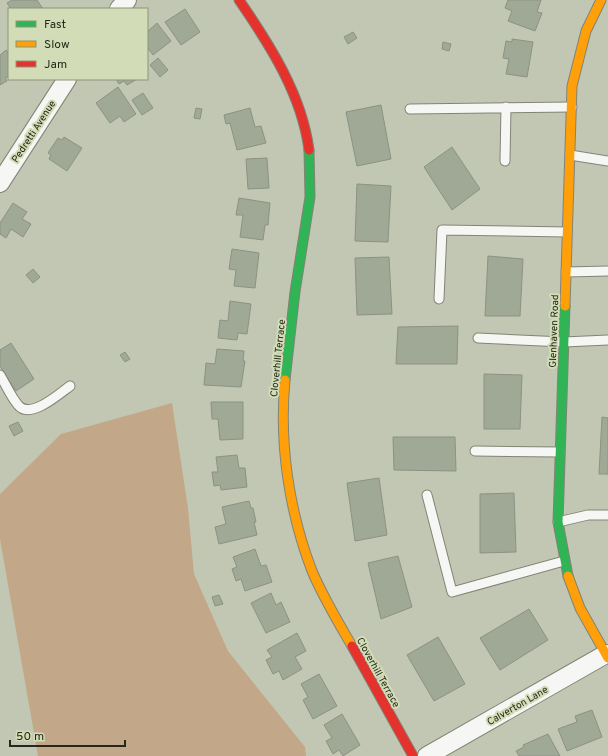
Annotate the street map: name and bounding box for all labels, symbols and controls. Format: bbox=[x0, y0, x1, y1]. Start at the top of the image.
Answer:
legend bbox=[8, 8, 148, 80]
text: Fast bbox=[44, 17, 66, 33]
text: Slow bbox=[44, 37, 70, 53]
text: Jam bbox=[44, 57, 67, 73]
street label: Pedretti Avenue bbox=[9, 98, 59, 165]
street label: Glenhaven Road bbox=[547, 294, 562, 368]
street label: Cloverhill Terrace bbox=[268, 319, 289, 398]
street label: Cloverhill Terrace bbox=[353, 635, 402, 710]
street label: Calverton Lane bbox=[485, 684, 551, 729]
scale bar bbox=[10, 722, 125, 748]
text: 50 m bbox=[16, 729, 44, 745]

